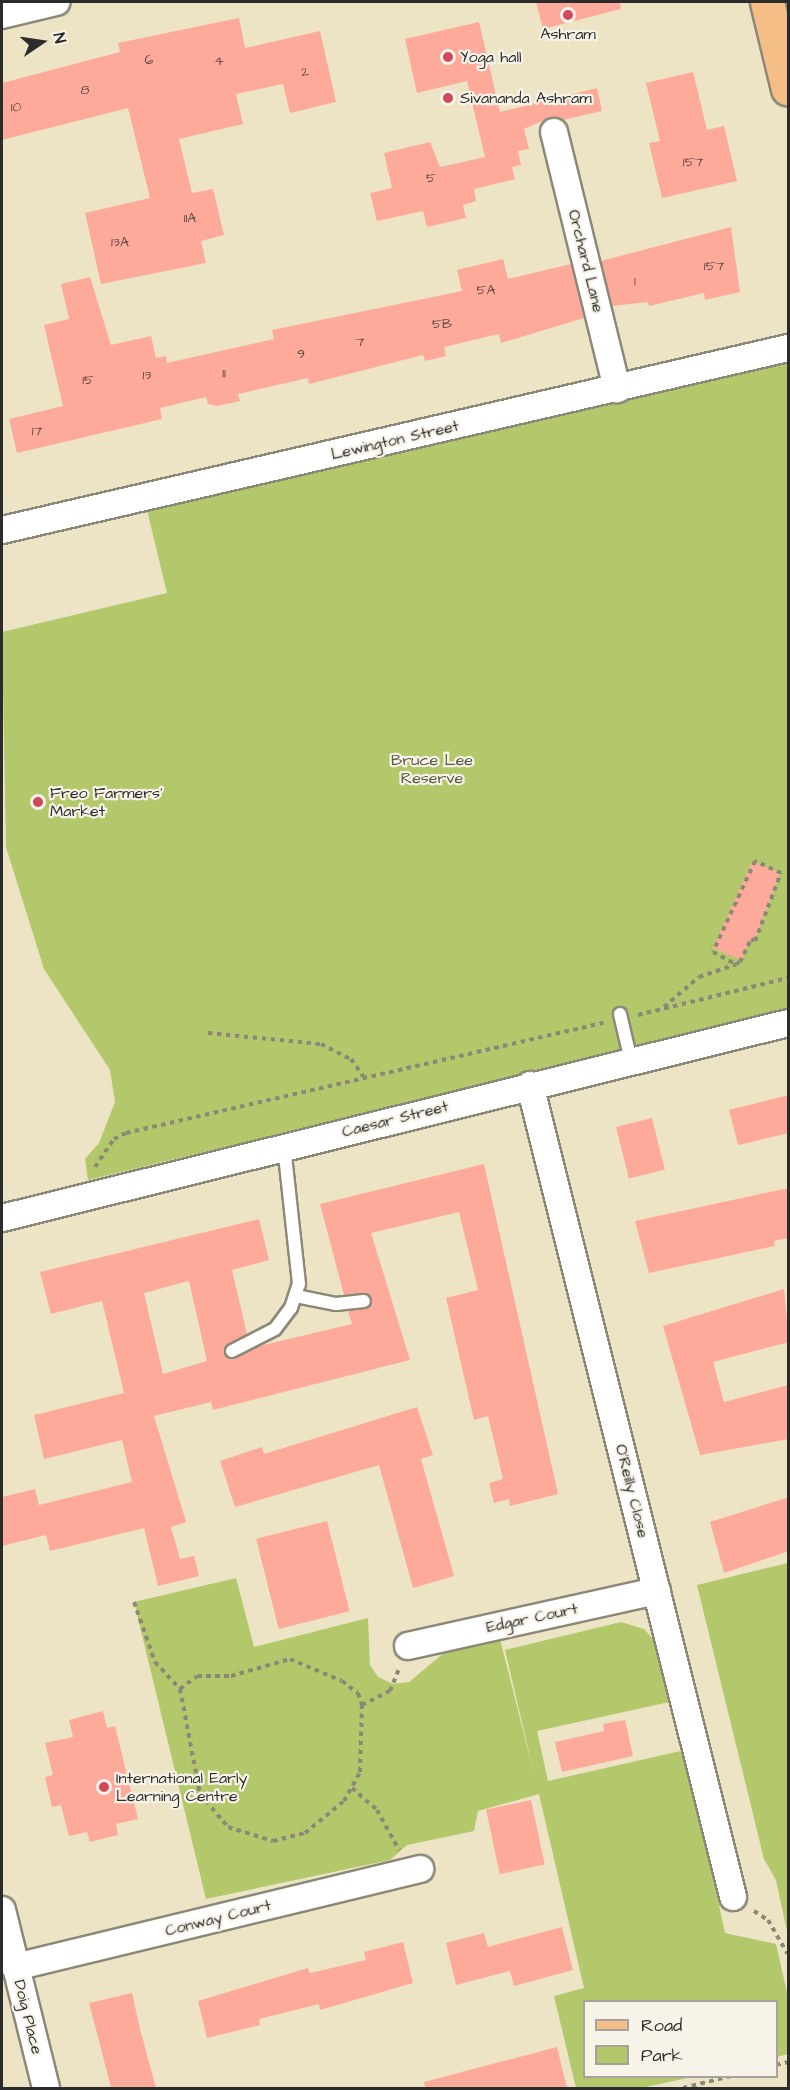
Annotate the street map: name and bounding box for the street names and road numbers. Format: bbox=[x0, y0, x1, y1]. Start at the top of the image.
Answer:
street label: Orchard Lane bbox=[564, 208, 608, 314]
street label: Lewington Street bbox=[329, 416, 461, 464]
street label: Caesar Street bbox=[340, 1097, 450, 1141]
street label: O'Reilly Close bbox=[611, 1442, 653, 1540]
street label: Edgar Court bbox=[484, 1599, 580, 1637]
street label: Conway Court bbox=[163, 1896, 273, 1940]
street label: Doig Place bbox=[9, 1978, 47, 2056]

